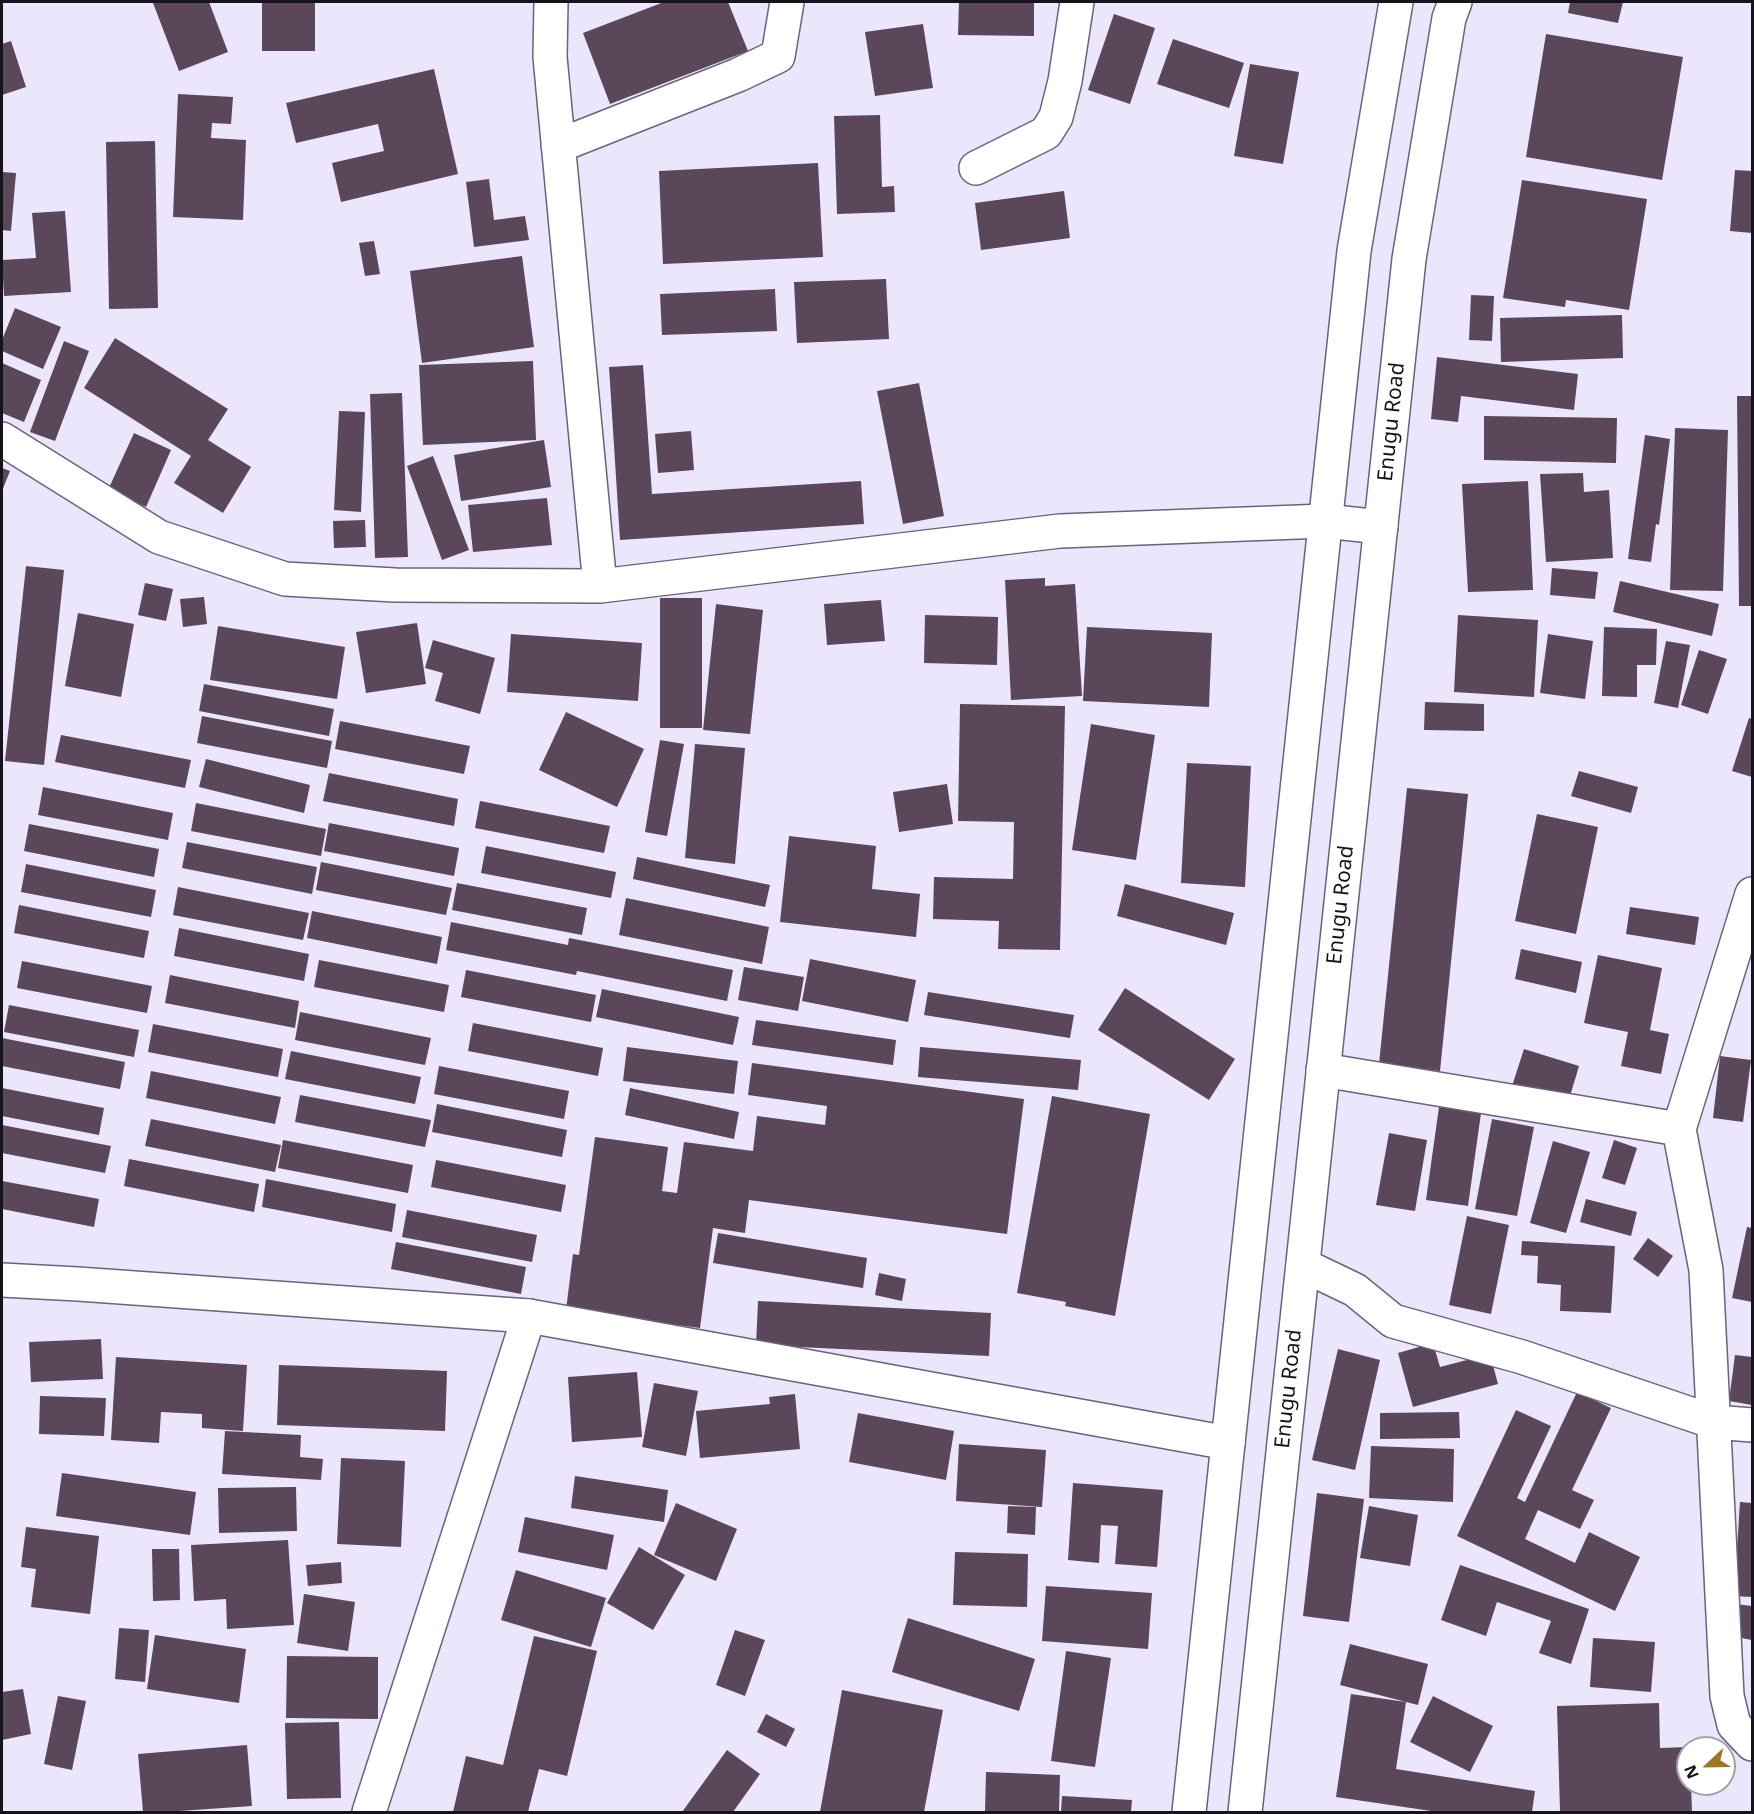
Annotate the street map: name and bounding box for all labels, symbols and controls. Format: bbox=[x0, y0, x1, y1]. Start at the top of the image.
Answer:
street label: Enugu Road bbox=[1373, 361, 1411, 483]
street label: Enugu Road bbox=[1322, 844, 1360, 966]
street label: Enugu Road bbox=[1270, 1328, 1308, 1450]
north arrow bbox=[1676, 1736, 1736, 1796]
text: N bbox=[1679, 1762, 1704, 1782]

